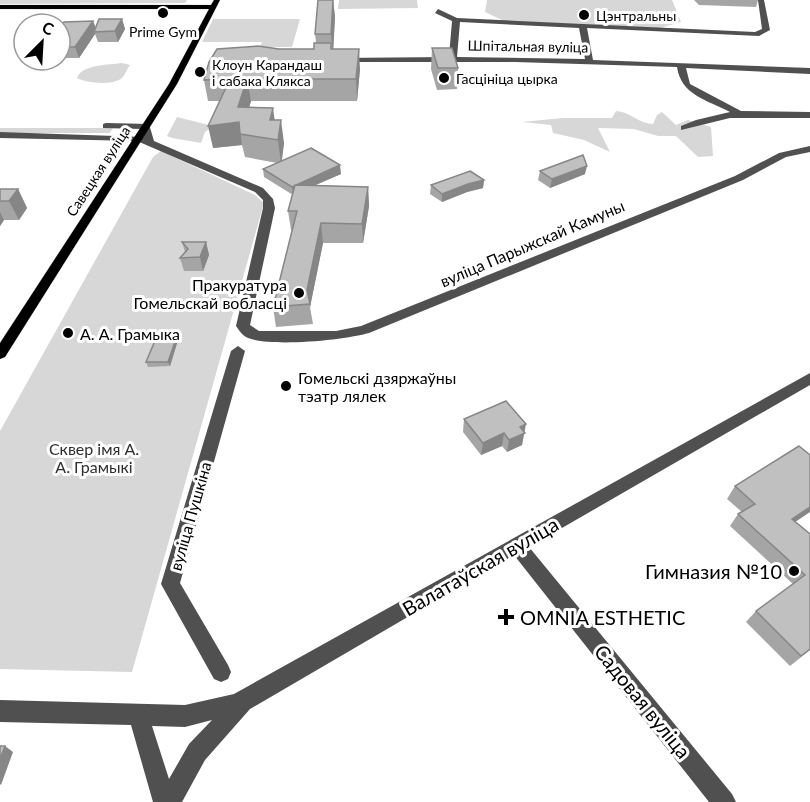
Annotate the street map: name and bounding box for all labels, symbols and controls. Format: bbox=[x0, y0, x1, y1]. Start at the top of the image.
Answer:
marker: Prime Gym bbox=[156, 6, 170, 20]
place label: Цэнтральны bbox=[596, 7, 676, 24]
marker: Цэнтральны bbox=[577, 8, 591, 22]
north arrow bbox=[12, 12, 72, 72]
text: С bbox=[40, 17, 57, 39]
place label: Prime Gym bbox=[129, 23, 197, 40]
street label: Шпітальная вуліца bbox=[468, 36, 589, 56]
place label: Клоун Карандаш і сабака Клякса bbox=[212, 56, 322, 89]
marker: Клоун Карандаш і сабака Клякса bbox=[193, 65, 207, 79]
place label: Гасцініца цырка bbox=[456, 70, 558, 87]
marker: Гасцініца цырка bbox=[437, 71, 451, 85]
street label: Савецкая вуліца bbox=[63, 123, 133, 219]
street label: вуліца Парыжскай Камуны bbox=[437, 196, 627, 290]
place label: Пракуратура Гомельскай вобласці bbox=[134, 275, 287, 312]
marker: Пракуратура Гомельскай вобласці bbox=[292, 286, 306, 300]
place label: А. А. Грамыка bbox=[80, 324, 180, 343]
marker: А. А. Грамыка bbox=[61, 326, 75, 340]
place label: Гомельскі дзяржаўны тэатр лялек bbox=[298, 368, 456, 405]
marker: Гомельскі дзяржаўны тэатр лялек bbox=[279, 379, 293, 393]
park label: Сквер імя А. А. Грамыкі bbox=[49, 439, 139, 476]
street label: вуліца Пушкіна bbox=[165, 459, 215, 573]
street label: Валатаўская вуліца bbox=[398, 512, 562, 620]
place label: Гимназия №10 bbox=[645, 559, 782, 583]
marker: Гимназия №10 bbox=[787, 564, 801, 578]
place label: OMNIA ESTHETIC bbox=[520, 605, 685, 629]
marker: OMNIA ESTHETIC bbox=[497, 608, 515, 626]
street label: Садовая вуліца bbox=[590, 639, 696, 763]

